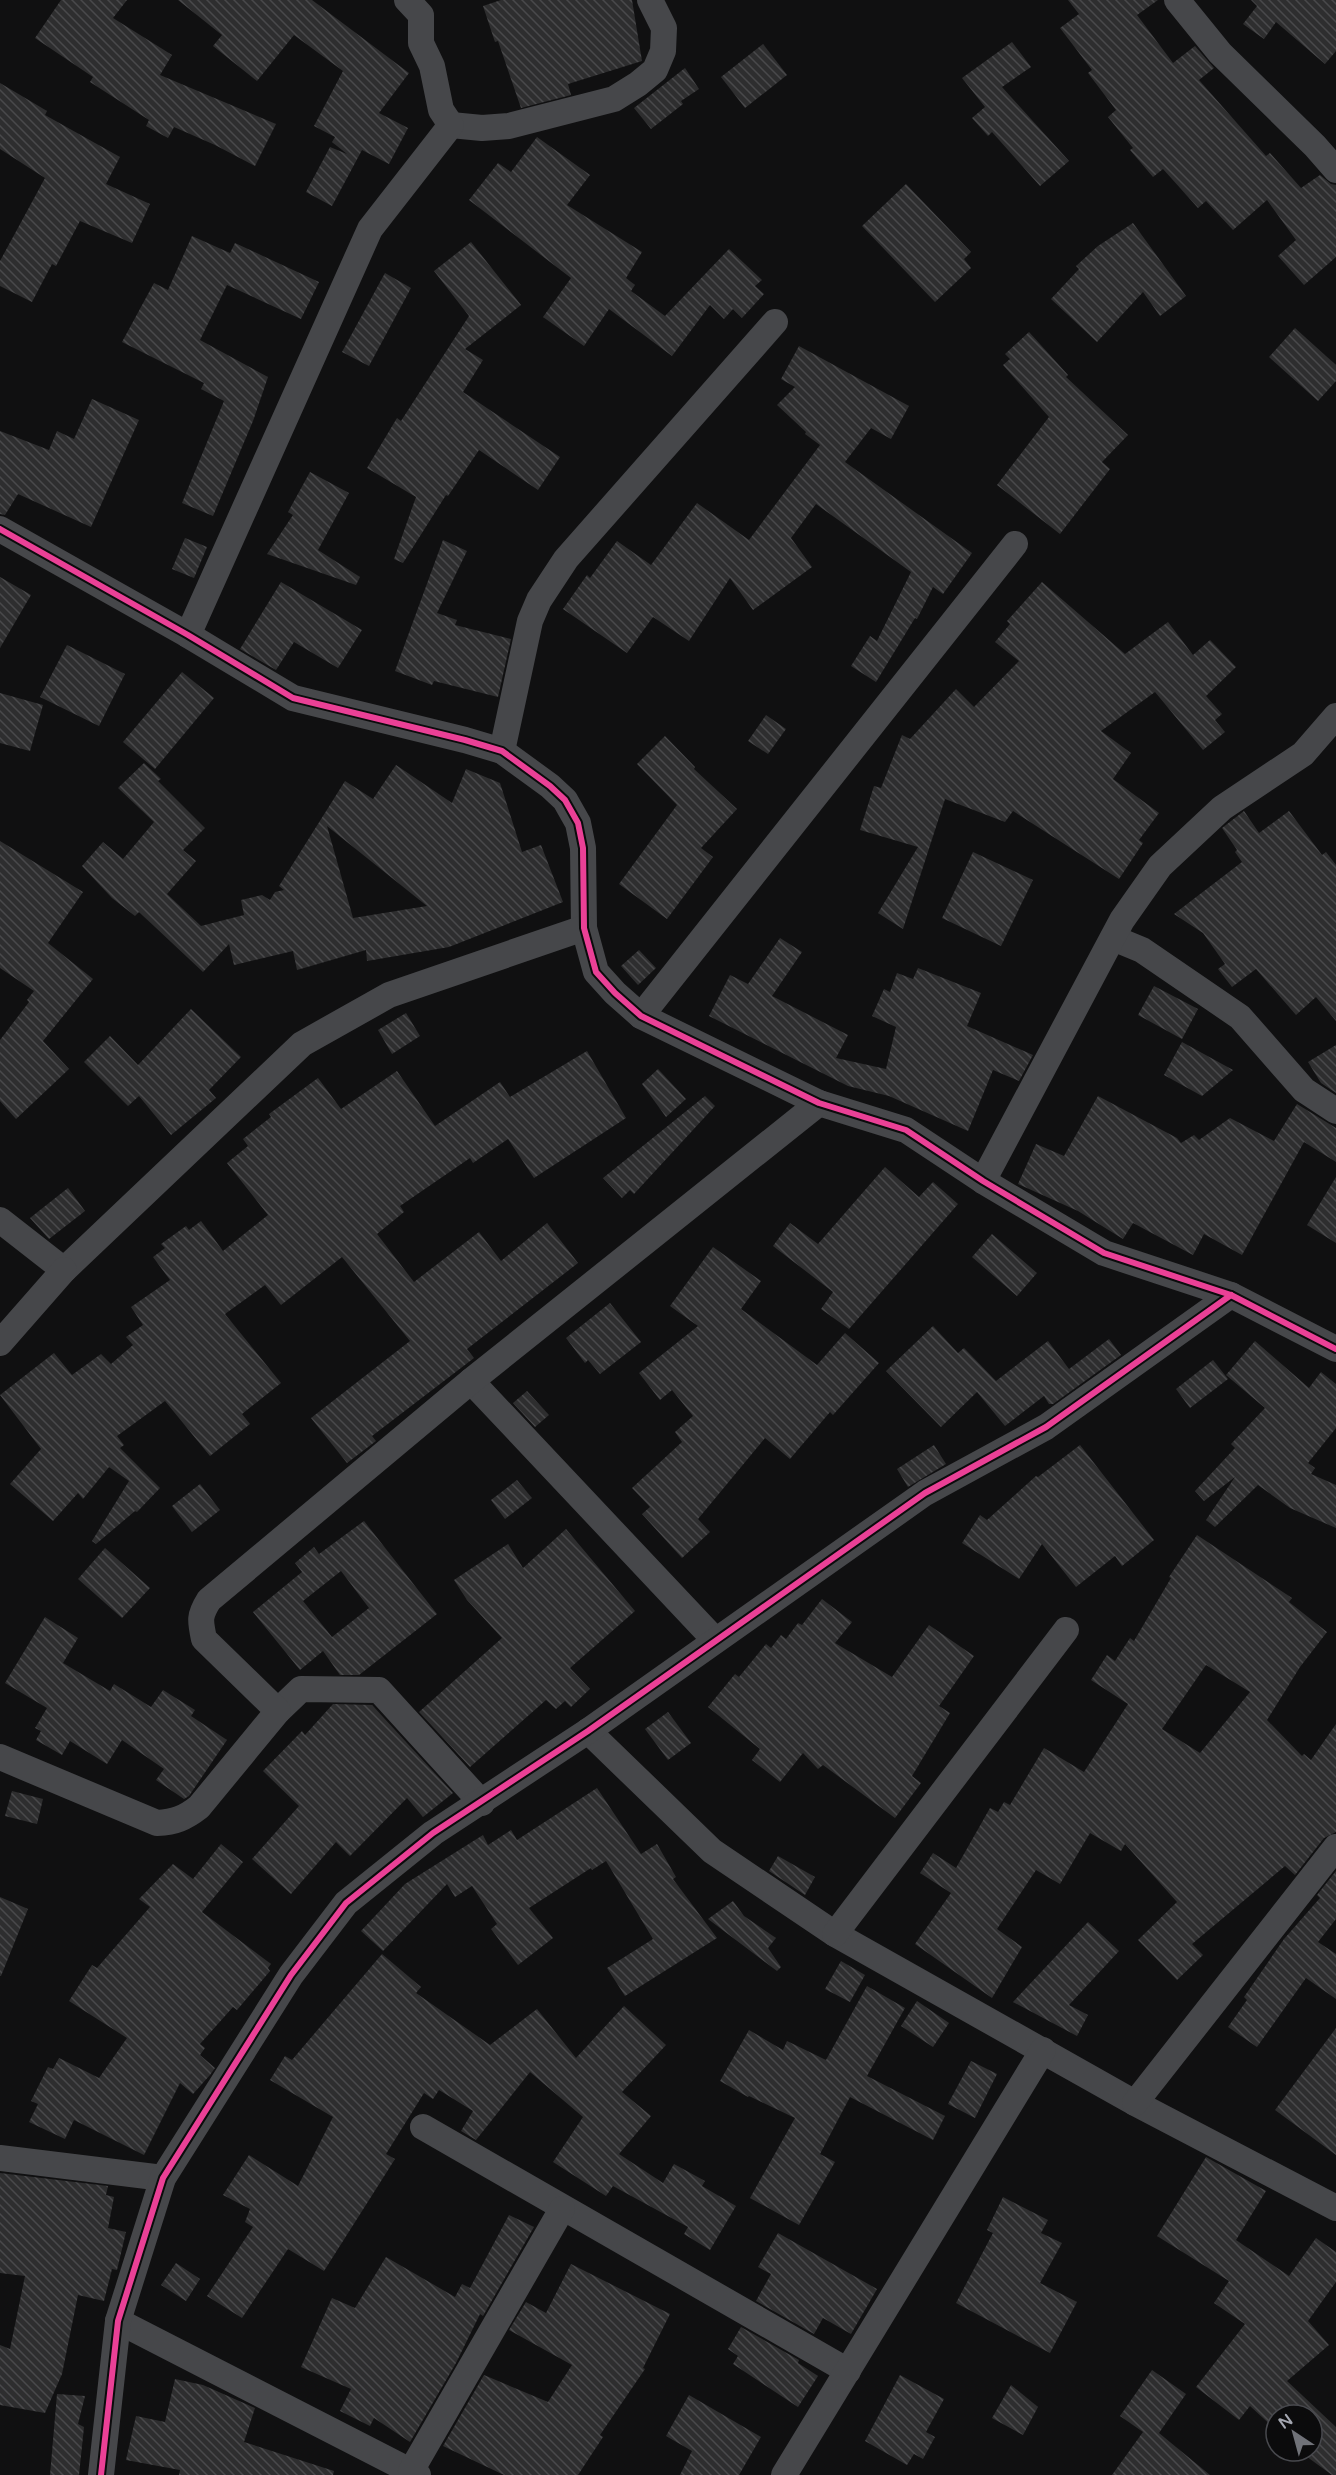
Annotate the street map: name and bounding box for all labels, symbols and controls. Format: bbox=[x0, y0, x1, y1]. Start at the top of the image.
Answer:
north arrow bbox=[1264, 2403, 1324, 2463]
text: N bbox=[1275, 2410, 1297, 2434]

